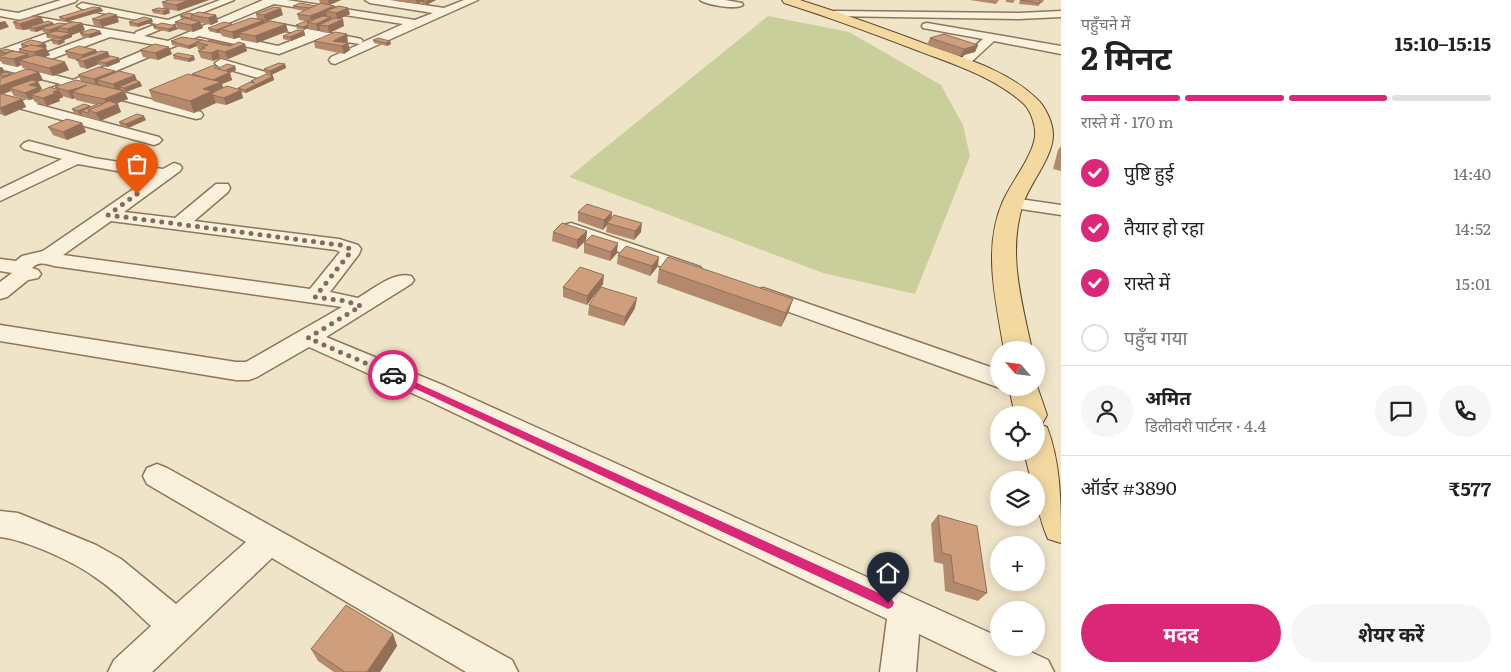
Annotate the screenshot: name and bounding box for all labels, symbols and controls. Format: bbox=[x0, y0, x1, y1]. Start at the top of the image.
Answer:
text: पहुँचने में bbox=[1081, 11, 1130, 35]
text: 15:10–15:15 bbox=[1395, 29, 1491, 57]
text: 2 मिनट bbox=[1081, 32, 1172, 80]
text: रास्ते में · 170 m bbox=[1081, 109, 1174, 133]
pin bbox=[116, 143, 158, 194]
icon: bag bbox=[123, 150, 151, 178]
text: पुष्टि हुई bbox=[1124, 158, 1174, 186]
icon: check bbox=[1081, 159, 1109, 187]
text: 14:40 bbox=[1453, 161, 1491, 185]
text: तैयार हो रहा bbox=[1124, 213, 1204, 241]
icon: check bbox=[1081, 214, 1109, 242]
text: 14:52 bbox=[1455, 216, 1491, 240]
text: रास्ते में bbox=[1124, 268, 1170, 296]
icon: check bbox=[1081, 269, 1109, 297]
text: 15:01 bbox=[1455, 271, 1491, 295]
text: पहुँच गया bbox=[1124, 323, 1187, 351]
north arrow bbox=[990, 341, 1045, 396]
map controls bbox=[990, 341, 1045, 656]
courier bbox=[368, 350, 418, 400]
icon: car bbox=[379, 361, 407, 389]
text: अमित bbox=[1145, 383, 1191, 411]
button: person bbox=[1081, 385, 1133, 437]
button: chat bbox=[1375, 385, 1427, 437]
button: phone bbox=[1439, 385, 1491, 437]
button: locate bbox=[990, 406, 1045, 461]
text: डिलीवरी पार्टनर · 4.4 bbox=[1145, 413, 1266, 437]
button: layers bbox=[990, 471, 1045, 526]
text: ऑर्डर #3890 bbox=[1081, 473, 1177, 501]
text: ₹577 bbox=[1449, 474, 1491, 502]
button: + bbox=[990, 536, 1045, 591]
pin bbox=[867, 552, 909, 603]
icon: home bbox=[874, 559, 902, 587]
button: − bbox=[990, 601, 1045, 656]
button: मदद bbox=[1081, 604, 1281, 662]
button: शेयर करें bbox=[1291, 604, 1491, 662]

